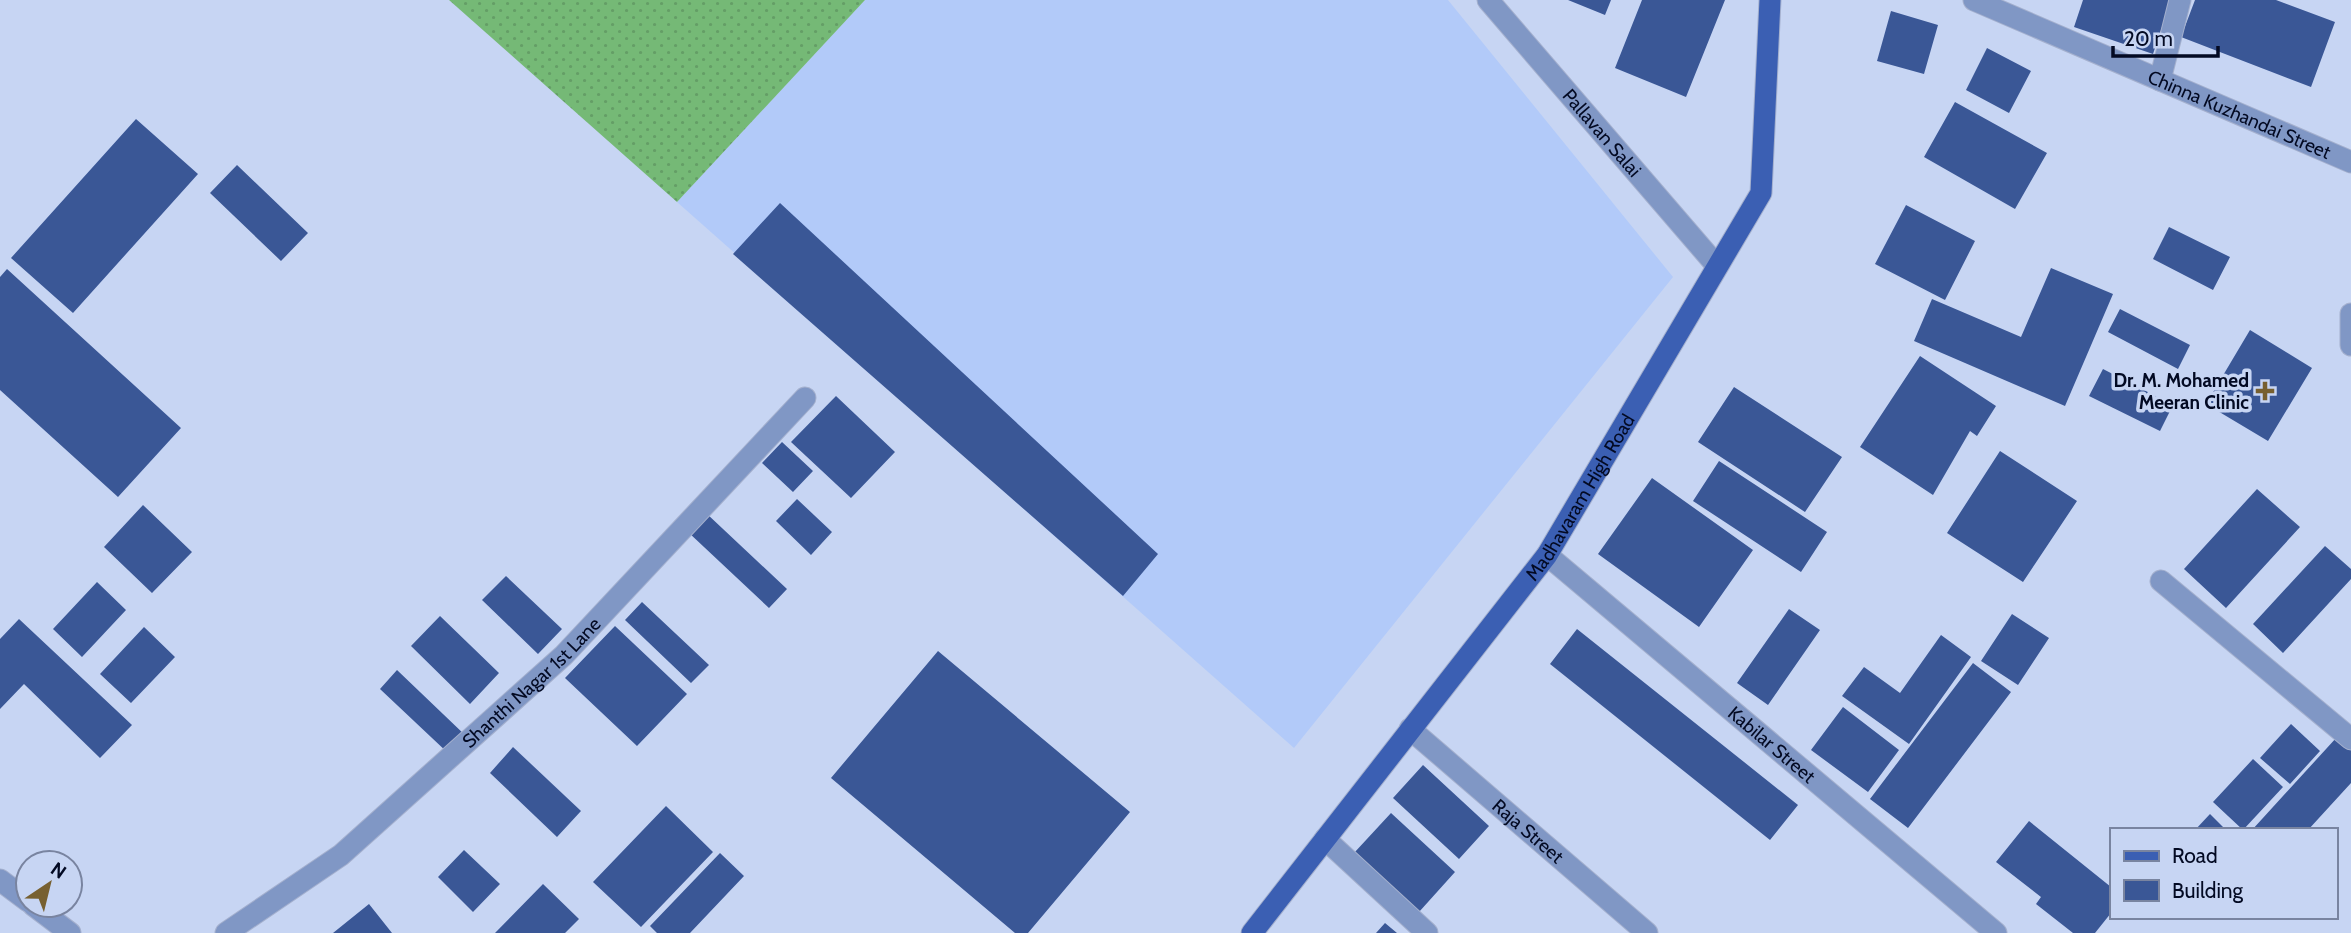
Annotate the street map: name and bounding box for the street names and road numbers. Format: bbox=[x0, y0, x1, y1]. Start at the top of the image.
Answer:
street label: Chinna Kuzhandai Street bbox=[2145, 65, 2335, 164]
street label: Pallavan Salai bbox=[1558, 84, 1646, 181]
street label: Madhavaram High Road bbox=[1520, 410, 1639, 585]
street label: Shanthi Nagar 1st Lane bbox=[457, 612, 605, 752]
street label: Kabilar Street bbox=[1723, 701, 1821, 788]
street label: Raja Street bbox=[1488, 794, 1569, 868]

